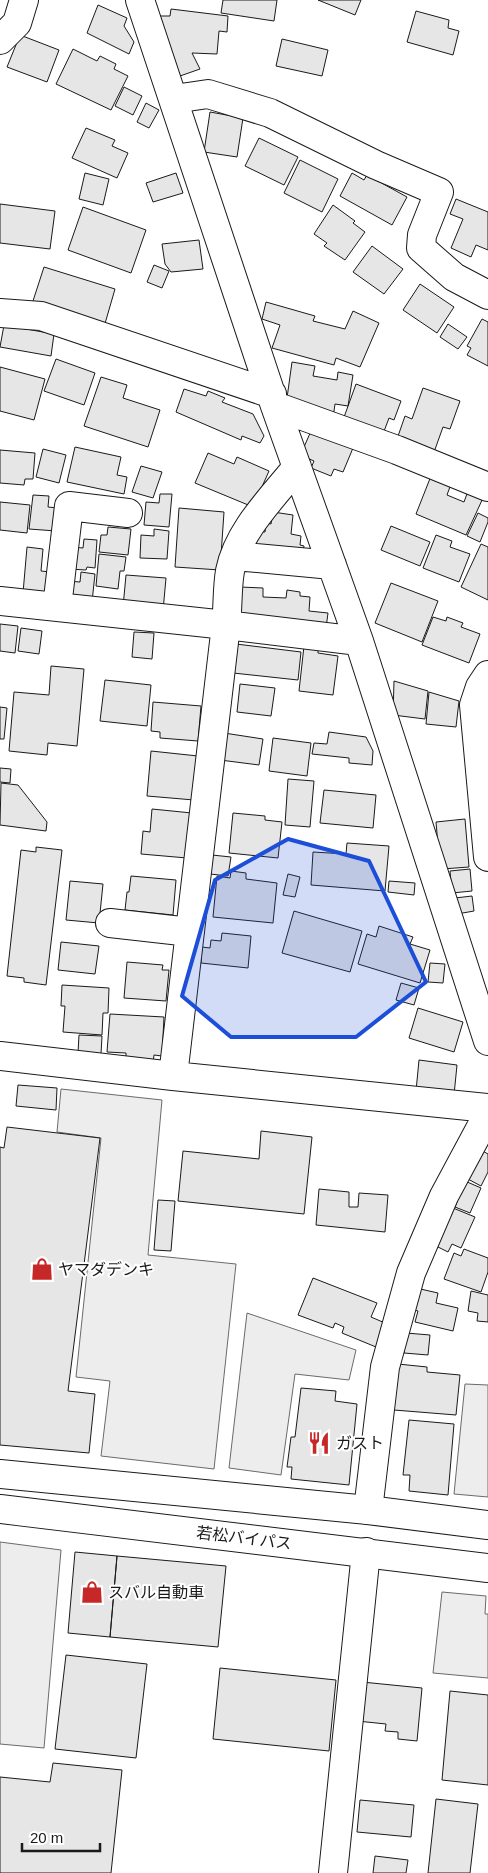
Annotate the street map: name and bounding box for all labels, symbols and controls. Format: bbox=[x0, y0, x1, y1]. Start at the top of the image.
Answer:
shop icon: ヤマダデンキ bbox=[29, 1256, 55, 1282]
place label: ヤマダデンキ bbox=[58, 1261, 154, 1278]
restaurant icon: ガスト bbox=[306, 1430, 332, 1456]
place label: ガスト bbox=[336, 1435, 384, 1452]
street label: 若松バイパス bbox=[195, 1524, 293, 1552]
shop icon: スバル自動車 bbox=[79, 1579, 105, 1605]
place label: スバル自動車 bbox=[108, 1584, 204, 1601]
scale bar bbox=[22, 1820, 100, 1852]
text: 20 m bbox=[30, 1829, 63, 1846]

